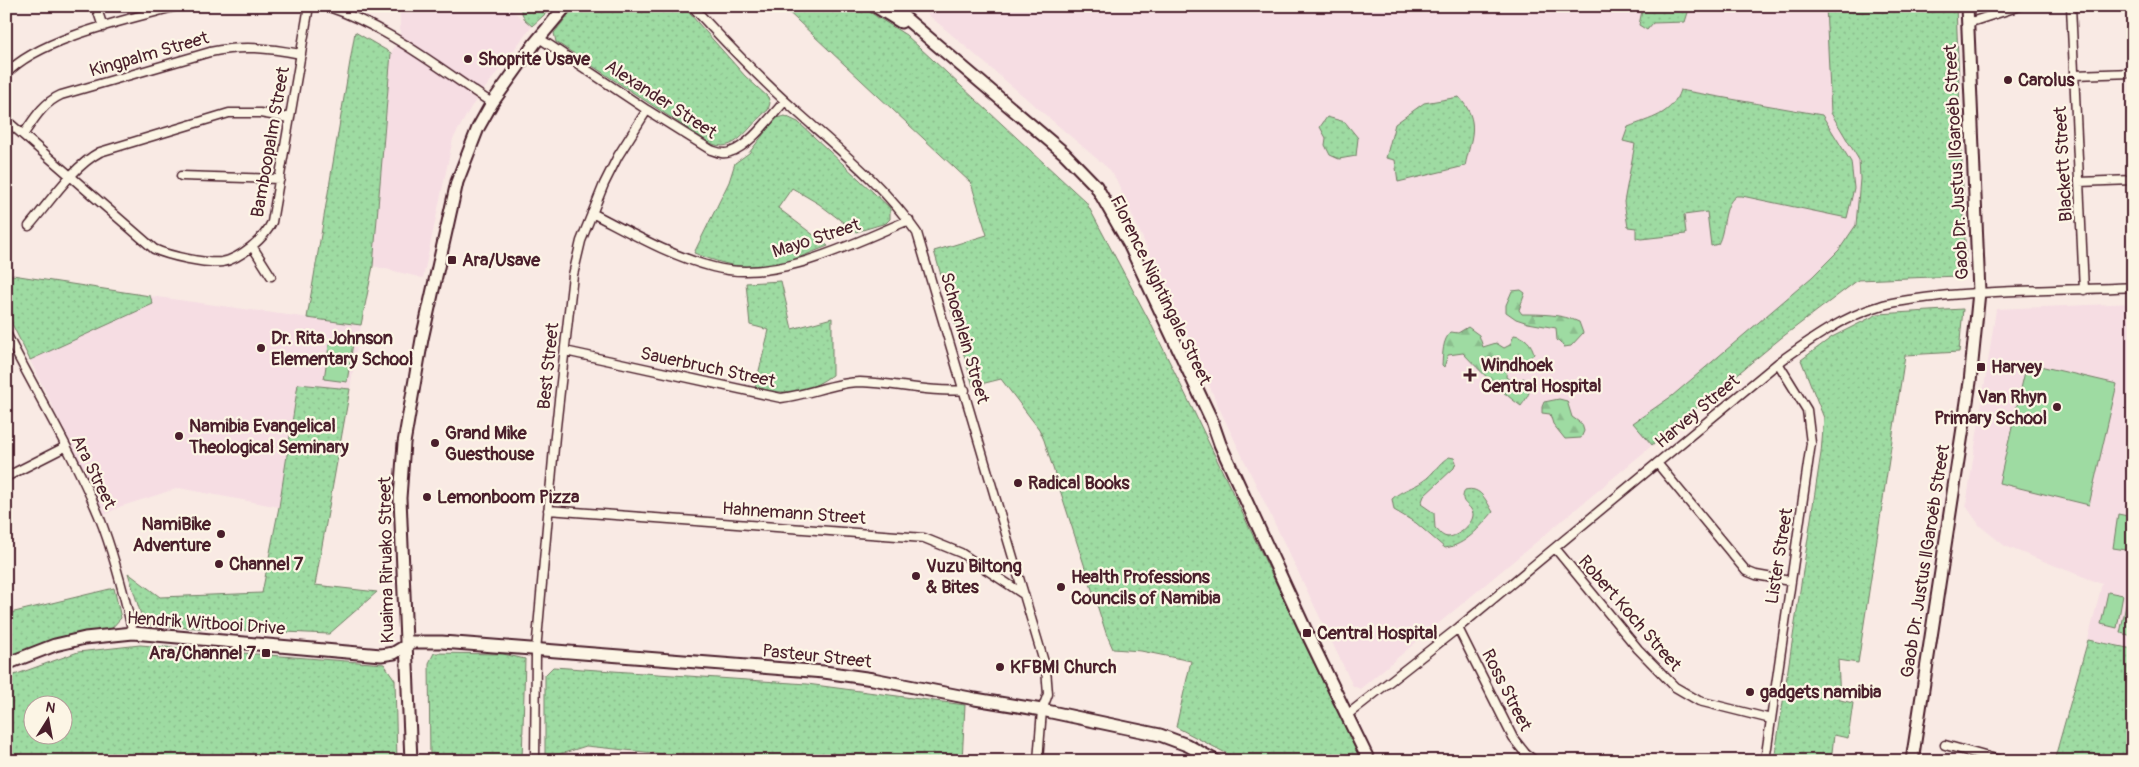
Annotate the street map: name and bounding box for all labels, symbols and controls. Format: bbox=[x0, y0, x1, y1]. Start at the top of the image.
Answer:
street label: Kingpalm Street bbox=[87, 26, 212, 82]
street label: Gaob Dr. Justus ǁGaroëb Street bbox=[1939, 43, 1974, 280]
place label: Shoprite Usave bbox=[478, 48, 591, 71]
marker: Shoprite Usave bbox=[462, 53, 474, 65]
street label: Alexander Street bbox=[600, 55, 722, 145]
street label: Bamboopalm Street bbox=[246, 64, 295, 219]
place label: Carolus bbox=[2018, 69, 2076, 92]
marker: Carolus bbox=[2002, 74, 2014, 86]
street label: Blackett Street bbox=[2049, 105, 2078, 222]
street label: Florence Nightingale Street bbox=[1105, 192, 1217, 390]
street label: Mayo Street bbox=[769, 213, 864, 264]
place label: Ara/Usave bbox=[462, 249, 541, 272]
marker: Ara/Usave bbox=[446, 254, 458, 266]
street label: Schoenlein Street bbox=[935, 270, 994, 407]
street label: Best Street bbox=[533, 321, 565, 411]
place label: Dr. Rita Johnson Elementary School bbox=[271, 327, 413, 371]
marker: Dr. Rita Johnson Elementary School bbox=[255, 342, 267, 354]
street label: Sauerbruch Street bbox=[638, 342, 778, 393]
place label: Windhoek Central Hospital bbox=[1481, 354, 1602, 398]
place label: Harvey bbox=[1991, 356, 2042, 379]
marker: Harvey bbox=[1975, 361, 1987, 373]
marker: Windhoek Central Hospital bbox=[1463, 368, 1477, 382]
street label: Harvey Street bbox=[1650, 369, 1745, 453]
place label: Van Rhyn Primary School bbox=[1934, 386, 2047, 430]
marker: Van Rhyn Primary School bbox=[2051, 401, 2063, 413]
place label: Namibia Evangelical Theological Seminary bbox=[188, 415, 349, 459]
place label: Grand Mike Guesthouse bbox=[445, 422, 535, 466]
marker: Namibia Evangelical Theological Seminary bbox=[173, 430, 185, 442]
street label: Ara Street bbox=[66, 432, 122, 514]
marker: Grand Mike Guesthouse bbox=[429, 437, 441, 449]
street label: Gaob Dr. Justus ǁGaroëb Street bbox=[1896, 442, 1955, 679]
place label: Radical Books bbox=[1028, 472, 1131, 495]
street label: Kuaima Riruako Street bbox=[374, 476, 399, 644]
marker: Radical Books bbox=[1012, 477, 1024, 489]
place label: Lemonboom Pizza bbox=[437, 486, 580, 509]
marker: Lemonboom Pizza bbox=[421, 491, 433, 503]
street label: Hahnemann Street bbox=[721, 497, 867, 530]
street label: Lister Street bbox=[1761, 506, 1799, 606]
place label: NamiBike Adventure bbox=[133, 513, 212, 557]
marker: NamiBike Adventure bbox=[215, 528, 227, 540]
street label: Robert Koch Street bbox=[1573, 551, 1687, 677]
place label: Channel 7 bbox=[229, 553, 304, 576]
place label: Vuzu Biltong & Bites bbox=[926, 555, 1022, 599]
marker: Channel 7 bbox=[213, 558, 225, 570]
place label: Health Professions Councils of Namibia bbox=[1071, 566, 1221, 610]
marker: Vuzu Biltong & Bites bbox=[910, 570, 922, 582]
marker: Health Professions Councils of Namibia bbox=[1055, 581, 1067, 593]
street label: Hendrik Witbooi Drive bbox=[126, 606, 286, 641]
place label: Central Hospital bbox=[1317, 622, 1438, 645]
marker: Central Hospital bbox=[1301, 627, 1313, 639]
street label: Pasteur Street bbox=[761, 639, 874, 674]
place label: Ara/Channel 7 bbox=[149, 642, 256, 665]
street label: Ross Street bbox=[1476, 645, 1537, 736]
marker: Ara/Channel 7 bbox=[260, 647, 272, 659]
place label: KFBMI Church bbox=[1010, 656, 1117, 679]
marker: KFBMI Church bbox=[994, 661, 1006, 673]
place label: gadgets namibia bbox=[1760, 681, 1882, 704]
marker: gadgets namibia bbox=[1744, 686, 1756, 698]
north arrow bbox=[22, 694, 72, 744]
text: N bbox=[44, 698, 57, 717]

